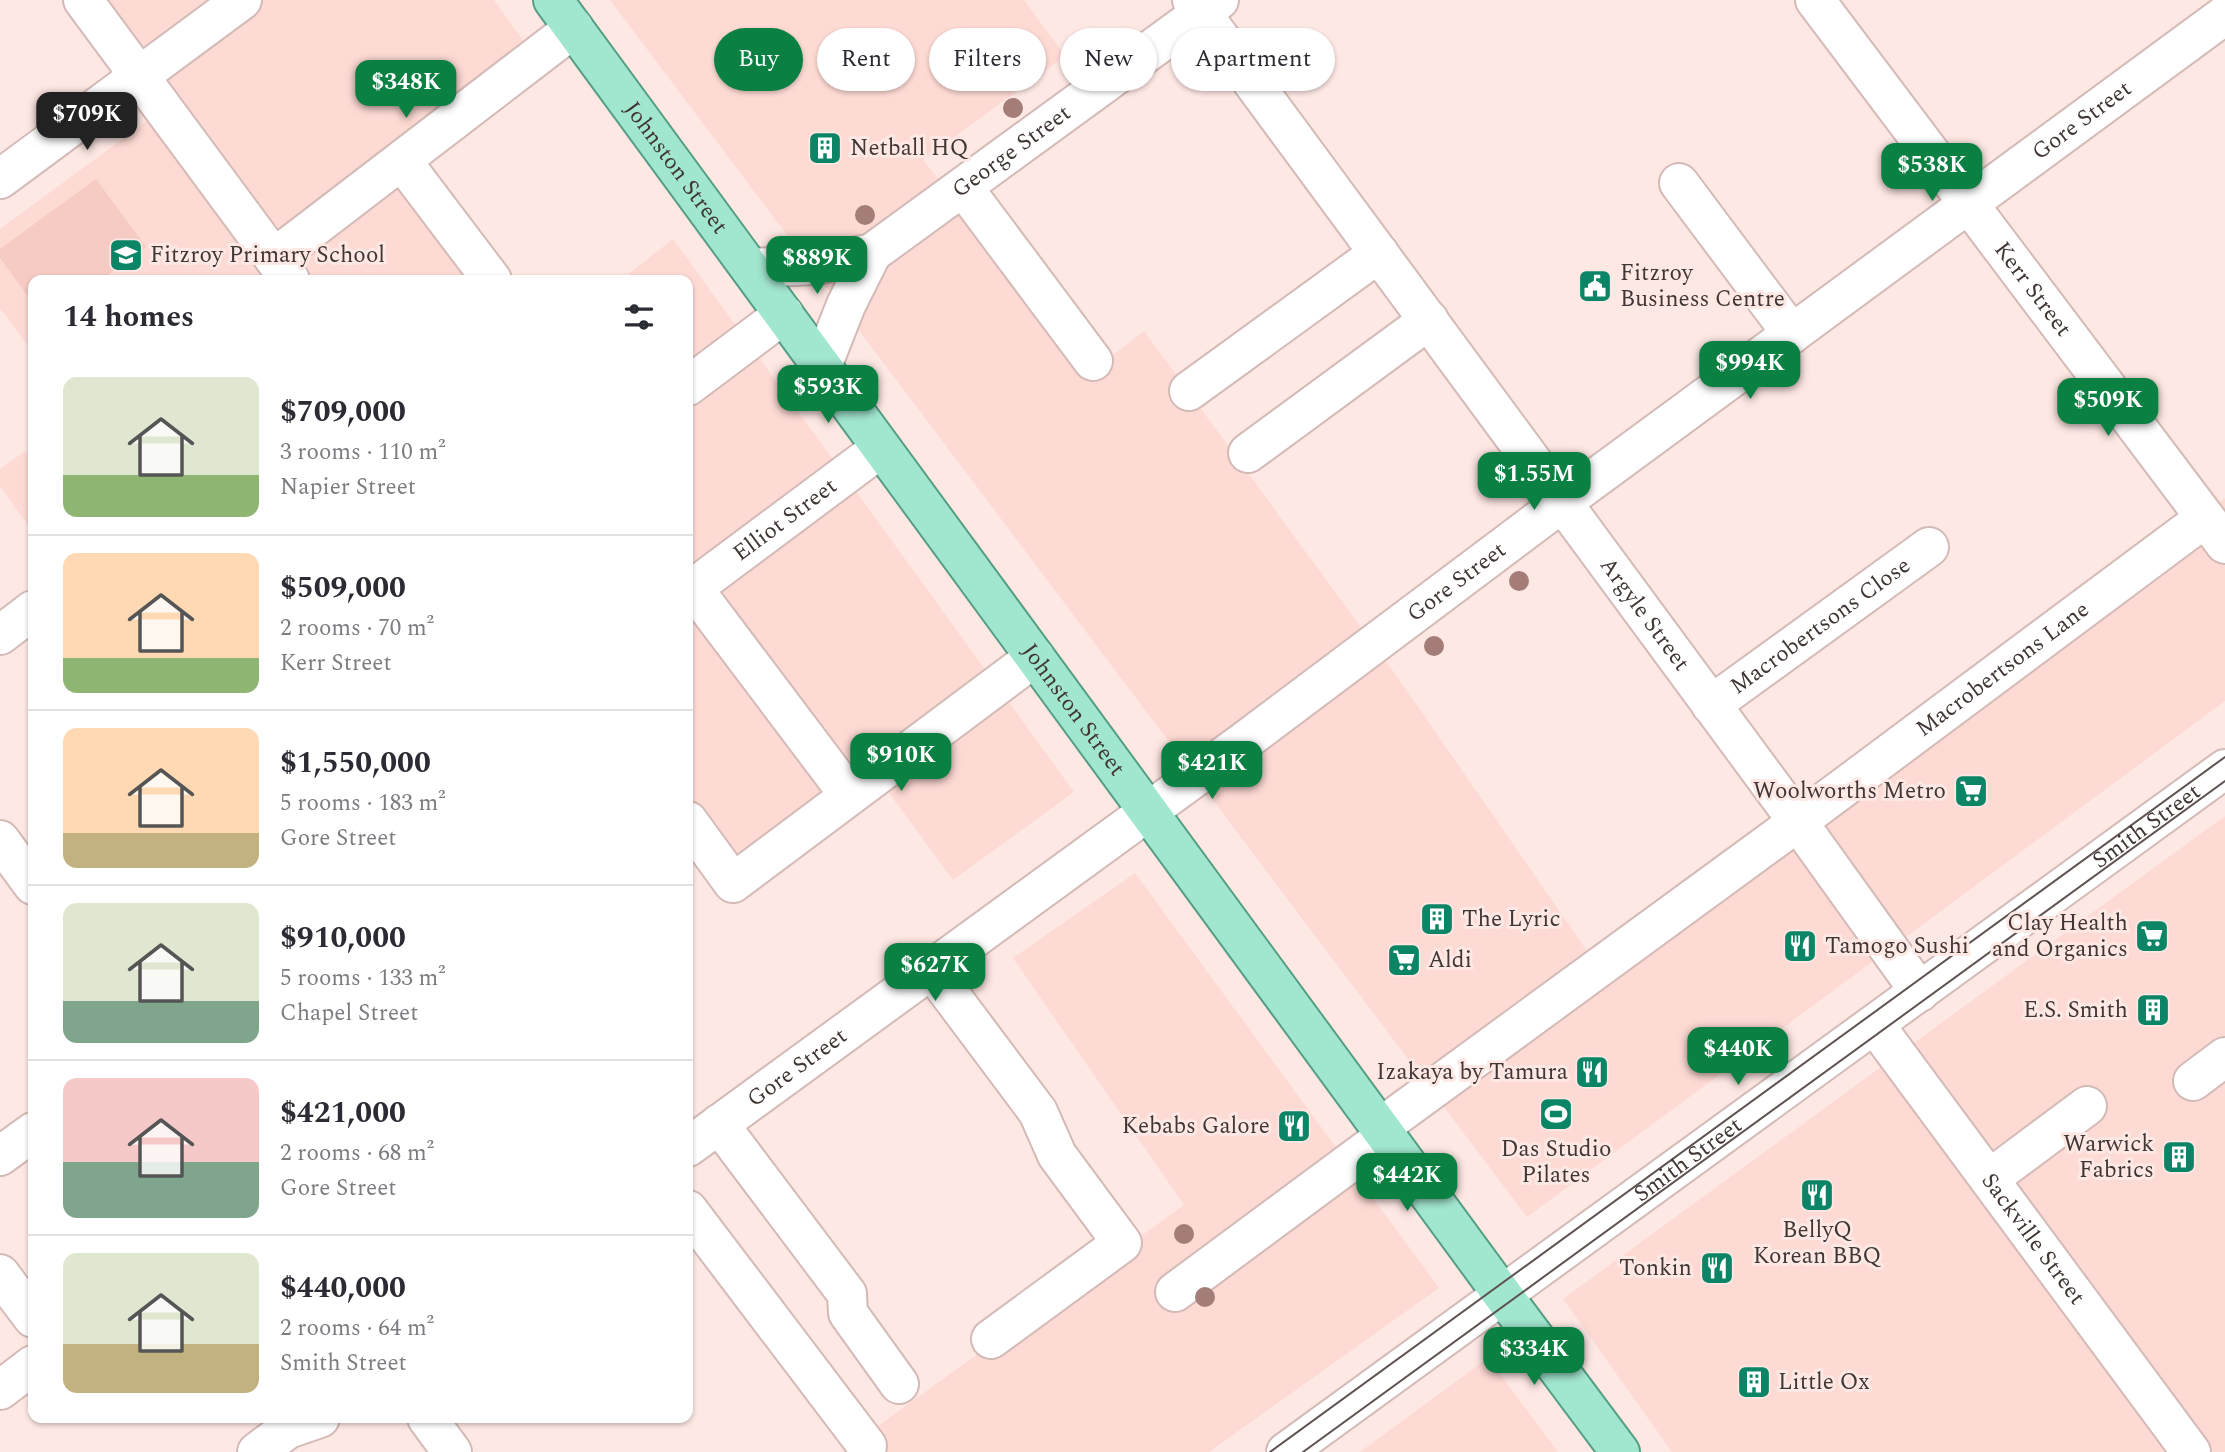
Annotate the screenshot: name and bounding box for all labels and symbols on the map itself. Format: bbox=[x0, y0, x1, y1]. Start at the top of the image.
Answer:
pin: $348K bbox=[357, 60, 455, 120]
street label: Gore Street bbox=[2024, 72, 2139, 169]
pin: $709K bbox=[38, 92, 136, 152]
street label: Johnston Street bbox=[615, 94, 737, 242]
street label: George Street bbox=[945, 96, 1078, 207]
building icon: Netball HQ bbox=[806, 129, 844, 167]
place label: Netball HQ bbox=[850, 131, 969, 166]
pin: $538K bbox=[1883, 144, 1981, 203]
street label: Kerr Street bbox=[1985, 234, 2080, 344]
school or university icon: Fitzroy Primary School bbox=[107, 236, 145, 274]
pin: $889K bbox=[768, 236, 866, 296]
place label: Fitzroy Primary School bbox=[150, 238, 385, 273]
place label: Fitzroy Business Centre bbox=[1620, 256, 1785, 317]
public building icon: Fitzroy Business Centre bbox=[1576, 267, 1614, 305]
pin: $994K bbox=[1701, 342, 1799, 401]
pin: $593K bbox=[779, 366, 877, 425]
pin: $509K bbox=[2059, 378, 2157, 438]
pin: $1.55M bbox=[1477, 452, 1591, 512]
street label: Elliot Street bbox=[725, 469, 845, 570]
street label: Gore Street bbox=[1399, 533, 1514, 631]
street label: Macrobertsons Close bbox=[1723, 548, 1918, 703]
street label: Argyle Street bbox=[1591, 550, 1699, 678]
street label: Macrobertsons Lane bbox=[1908, 593, 2097, 746]
street label: Johnston Street bbox=[1013, 636, 1134, 783]
pin: $910K bbox=[852, 734, 950, 793]
pin: $421K bbox=[1163, 742, 1261, 801]
supermarket icon: Woolworths Metro bbox=[1952, 772, 1990, 810]
place label: Woolworths Metro bbox=[1753, 774, 1946, 809]
street label: Smith Street bbox=[2085, 775, 2208, 878]
building icon: The Lyric bbox=[1418, 900, 1456, 938]
place label: The Lyric bbox=[1462, 902, 1560, 937]
place label: Clay Health and Organics bbox=[1992, 906, 2128, 967]
supermarket icon: Clay Health and Organics bbox=[2133, 917, 2171, 955]
restaurant icon: Tamogo Sushi bbox=[1781, 927, 1819, 965]
place label: Tamogo Sushi bbox=[1825, 929, 1969, 964]
supermarket icon: Aldi bbox=[1385, 941, 1423, 979]
place label: Aldi bbox=[1428, 943, 1472, 978]
pin: $627K bbox=[886, 944, 984, 1003]
building icon: E.S. Smith bbox=[2134, 991, 2172, 1029]
place label: E.S. Smith bbox=[2023, 993, 2128, 1028]
street label: Gore Street bbox=[740, 1019, 854, 1116]
pin: $440K bbox=[1689, 1028, 1787, 1087]
restaurant icon: Izakaya by Tamura bbox=[1573, 1053, 1611, 1091]
place label: Izakaya by Tamura bbox=[1376, 1055, 1568, 1090]
sports icon: Das Studio Pilates bbox=[1537, 1095, 1575, 1133]
restaurant icon: Kebabs Galore bbox=[1275, 1107, 1313, 1145]
street label: Smith Street bbox=[1626, 1108, 1749, 1211]
place label: Kebabs Galore bbox=[1122, 1109, 1270, 1144]
place label: Warwick Fabrics bbox=[2063, 1127, 2154, 1188]
place label: Das Studio Pilates bbox=[1501, 1132, 1611, 1193]
building icon: Warwick Fabrics bbox=[2160, 1138, 2198, 1176]
pin: $442K bbox=[1358, 1154, 1456, 1213]
street label: Sackville Street bbox=[1973, 1165, 2094, 1312]
restaurant icon: BellyQ Korean BBQ bbox=[1798, 1176, 1836, 1214]
place label: BellyQ Korean BBQ bbox=[1753, 1213, 1881, 1274]
restaurant icon: Tonkin bbox=[1698, 1249, 1736, 1287]
place label: Tonkin bbox=[1619, 1251, 1692, 1286]
pin: $334K bbox=[1485, 1328, 1583, 1387]
building icon: Little Ox bbox=[1735, 1363, 1773, 1401]
place label: Little Ox bbox=[1778, 1365, 1870, 1400]

